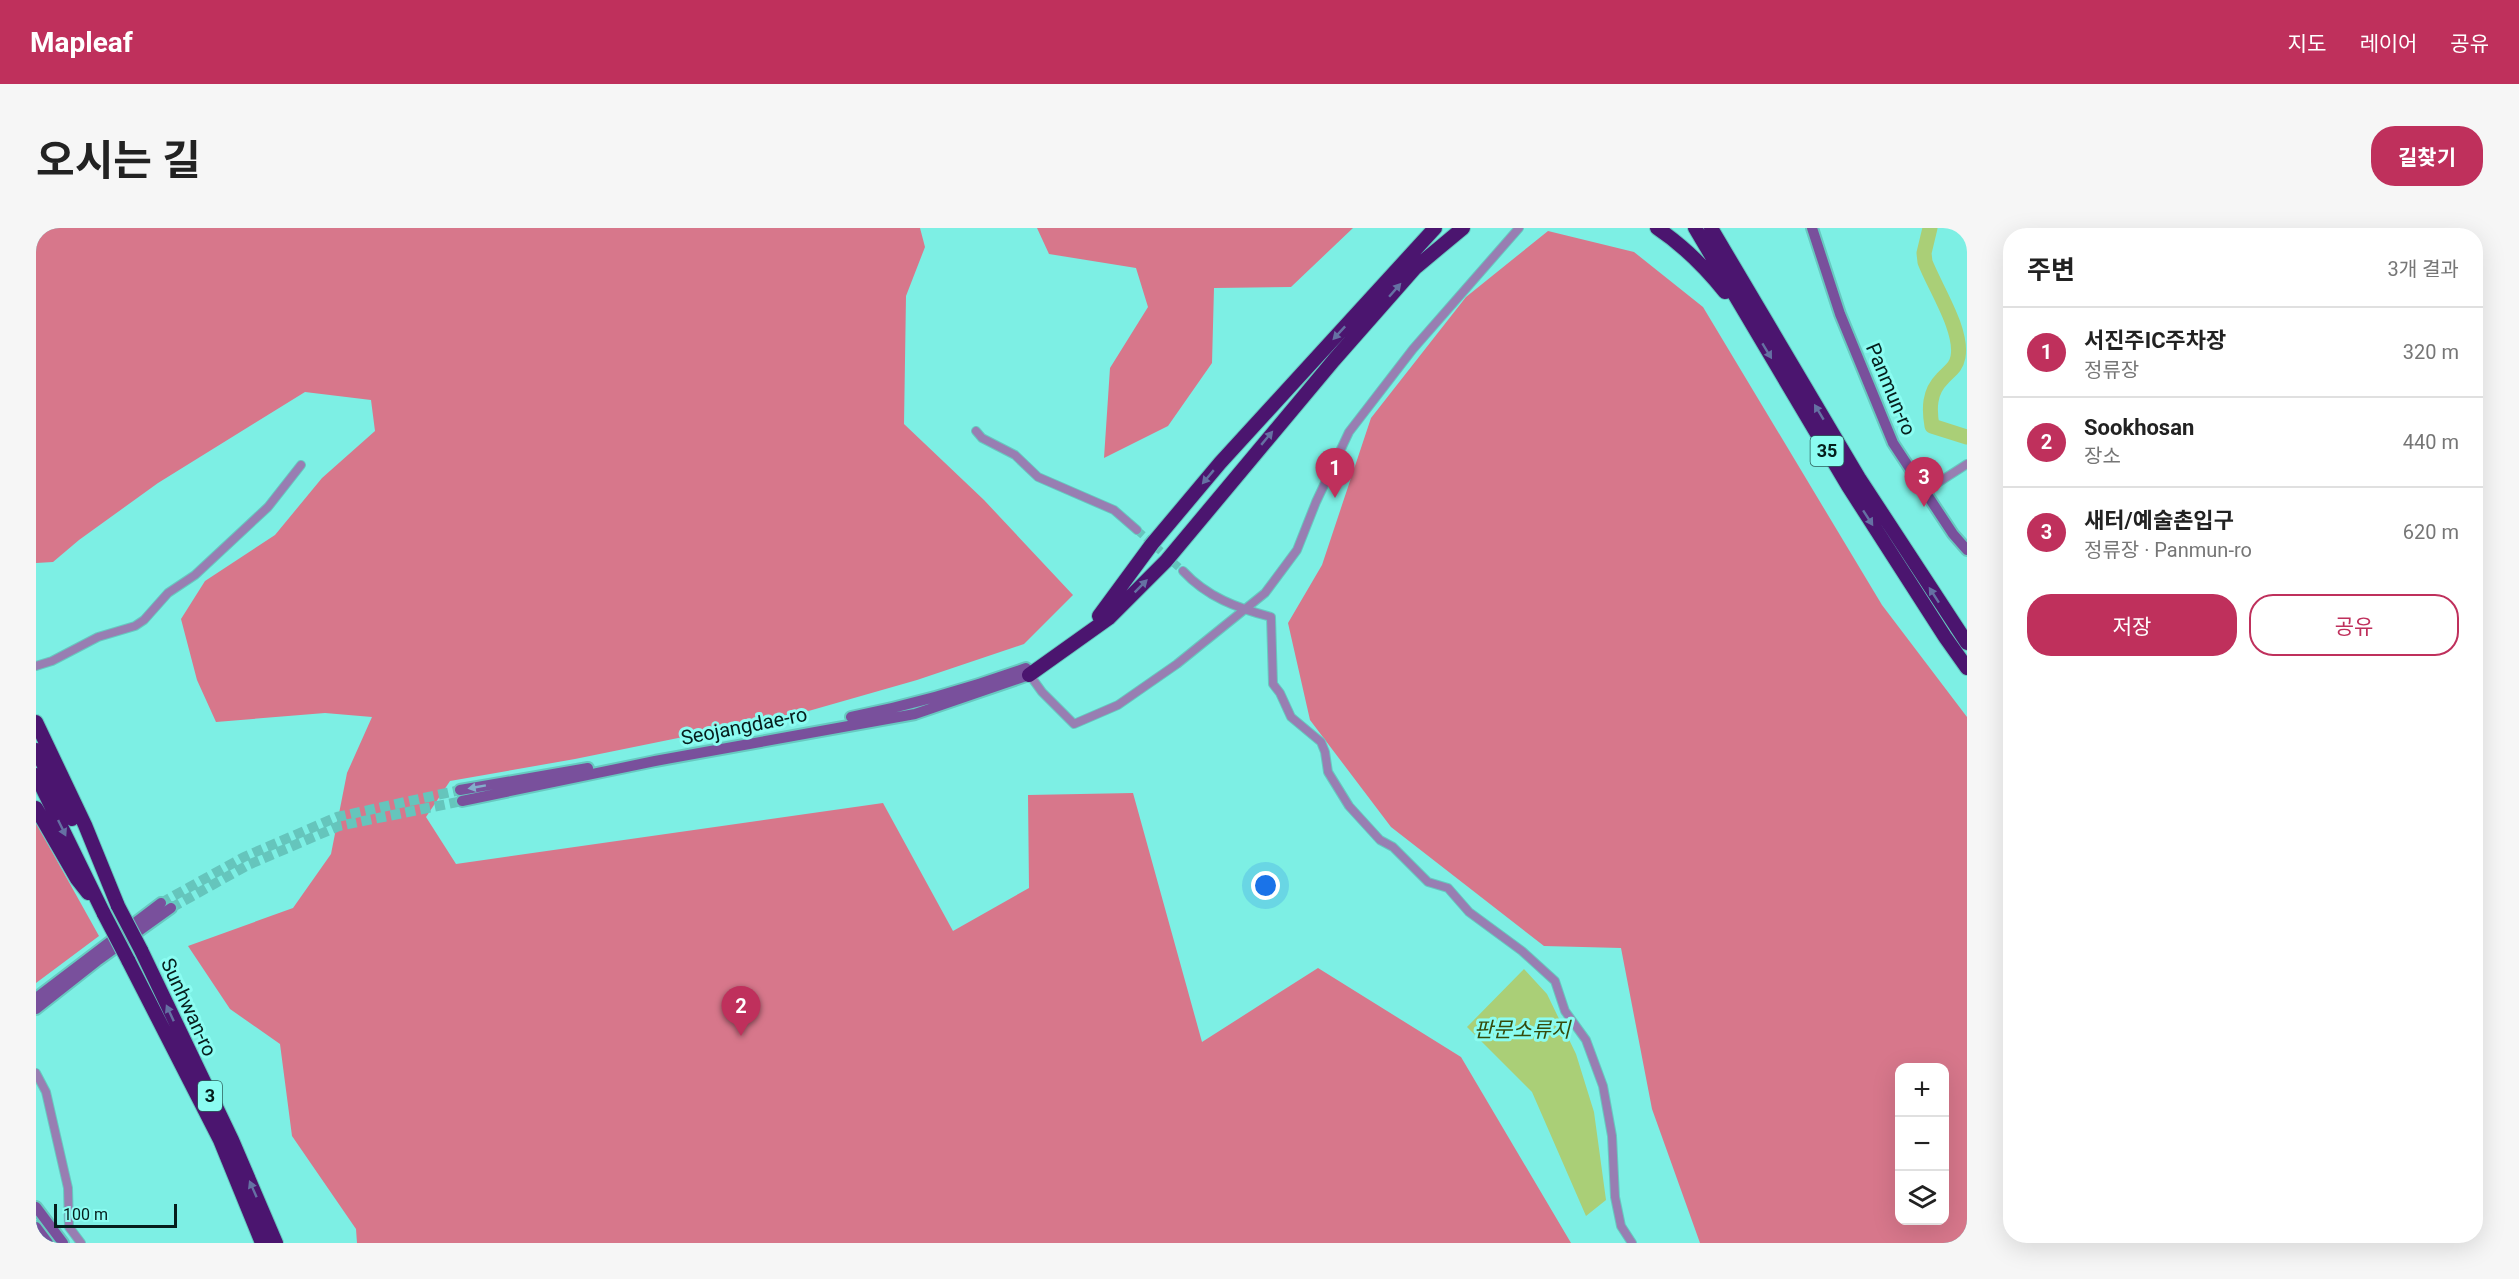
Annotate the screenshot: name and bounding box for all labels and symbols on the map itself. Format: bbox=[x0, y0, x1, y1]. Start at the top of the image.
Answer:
one-way arrow bbox=[1388, 283, 1402, 298]
one-way arrow bbox=[1333, 325, 1346, 340]
street label: Panmun-ro bbox=[1861, 339, 1921, 439]
one-way arrow bbox=[1762, 343, 1773, 359]
one-way arrow bbox=[1814, 404, 1825, 420]
one-way arrow bbox=[1261, 430, 1274, 446]
road number: 35 bbox=[1810, 436, 1844, 466]
pin: 1 bbox=[1316, 448, 1354, 498]
pin: 3 bbox=[1904, 458, 1944, 507]
one-way arrow bbox=[1202, 469, 1215, 484]
one-way arrow bbox=[1863, 510, 1874, 526]
one-way arrow bbox=[1133, 580, 1147, 594]
one-way arrow bbox=[1929, 587, 1940, 603]
street label: Seojangdae-ro bbox=[679, 702, 809, 750]
one-way arrow bbox=[468, 783, 487, 792]
one-way arrow bbox=[57, 819, 67, 836]
your location bbox=[1251, 871, 1280, 900]
street label: Sunhwan-ro bbox=[156, 954, 222, 1060]
pin: 2 bbox=[722, 986, 760, 1036]
one-way arrow bbox=[165, 1003, 175, 1021]
water label: 판문소류지 bbox=[1474, 1018, 1572, 1042]
road number: 3 bbox=[198, 1081, 222, 1111]
one-way arrow bbox=[248, 1180, 258, 1198]
scale bar bbox=[54, 1201, 177, 1228]

